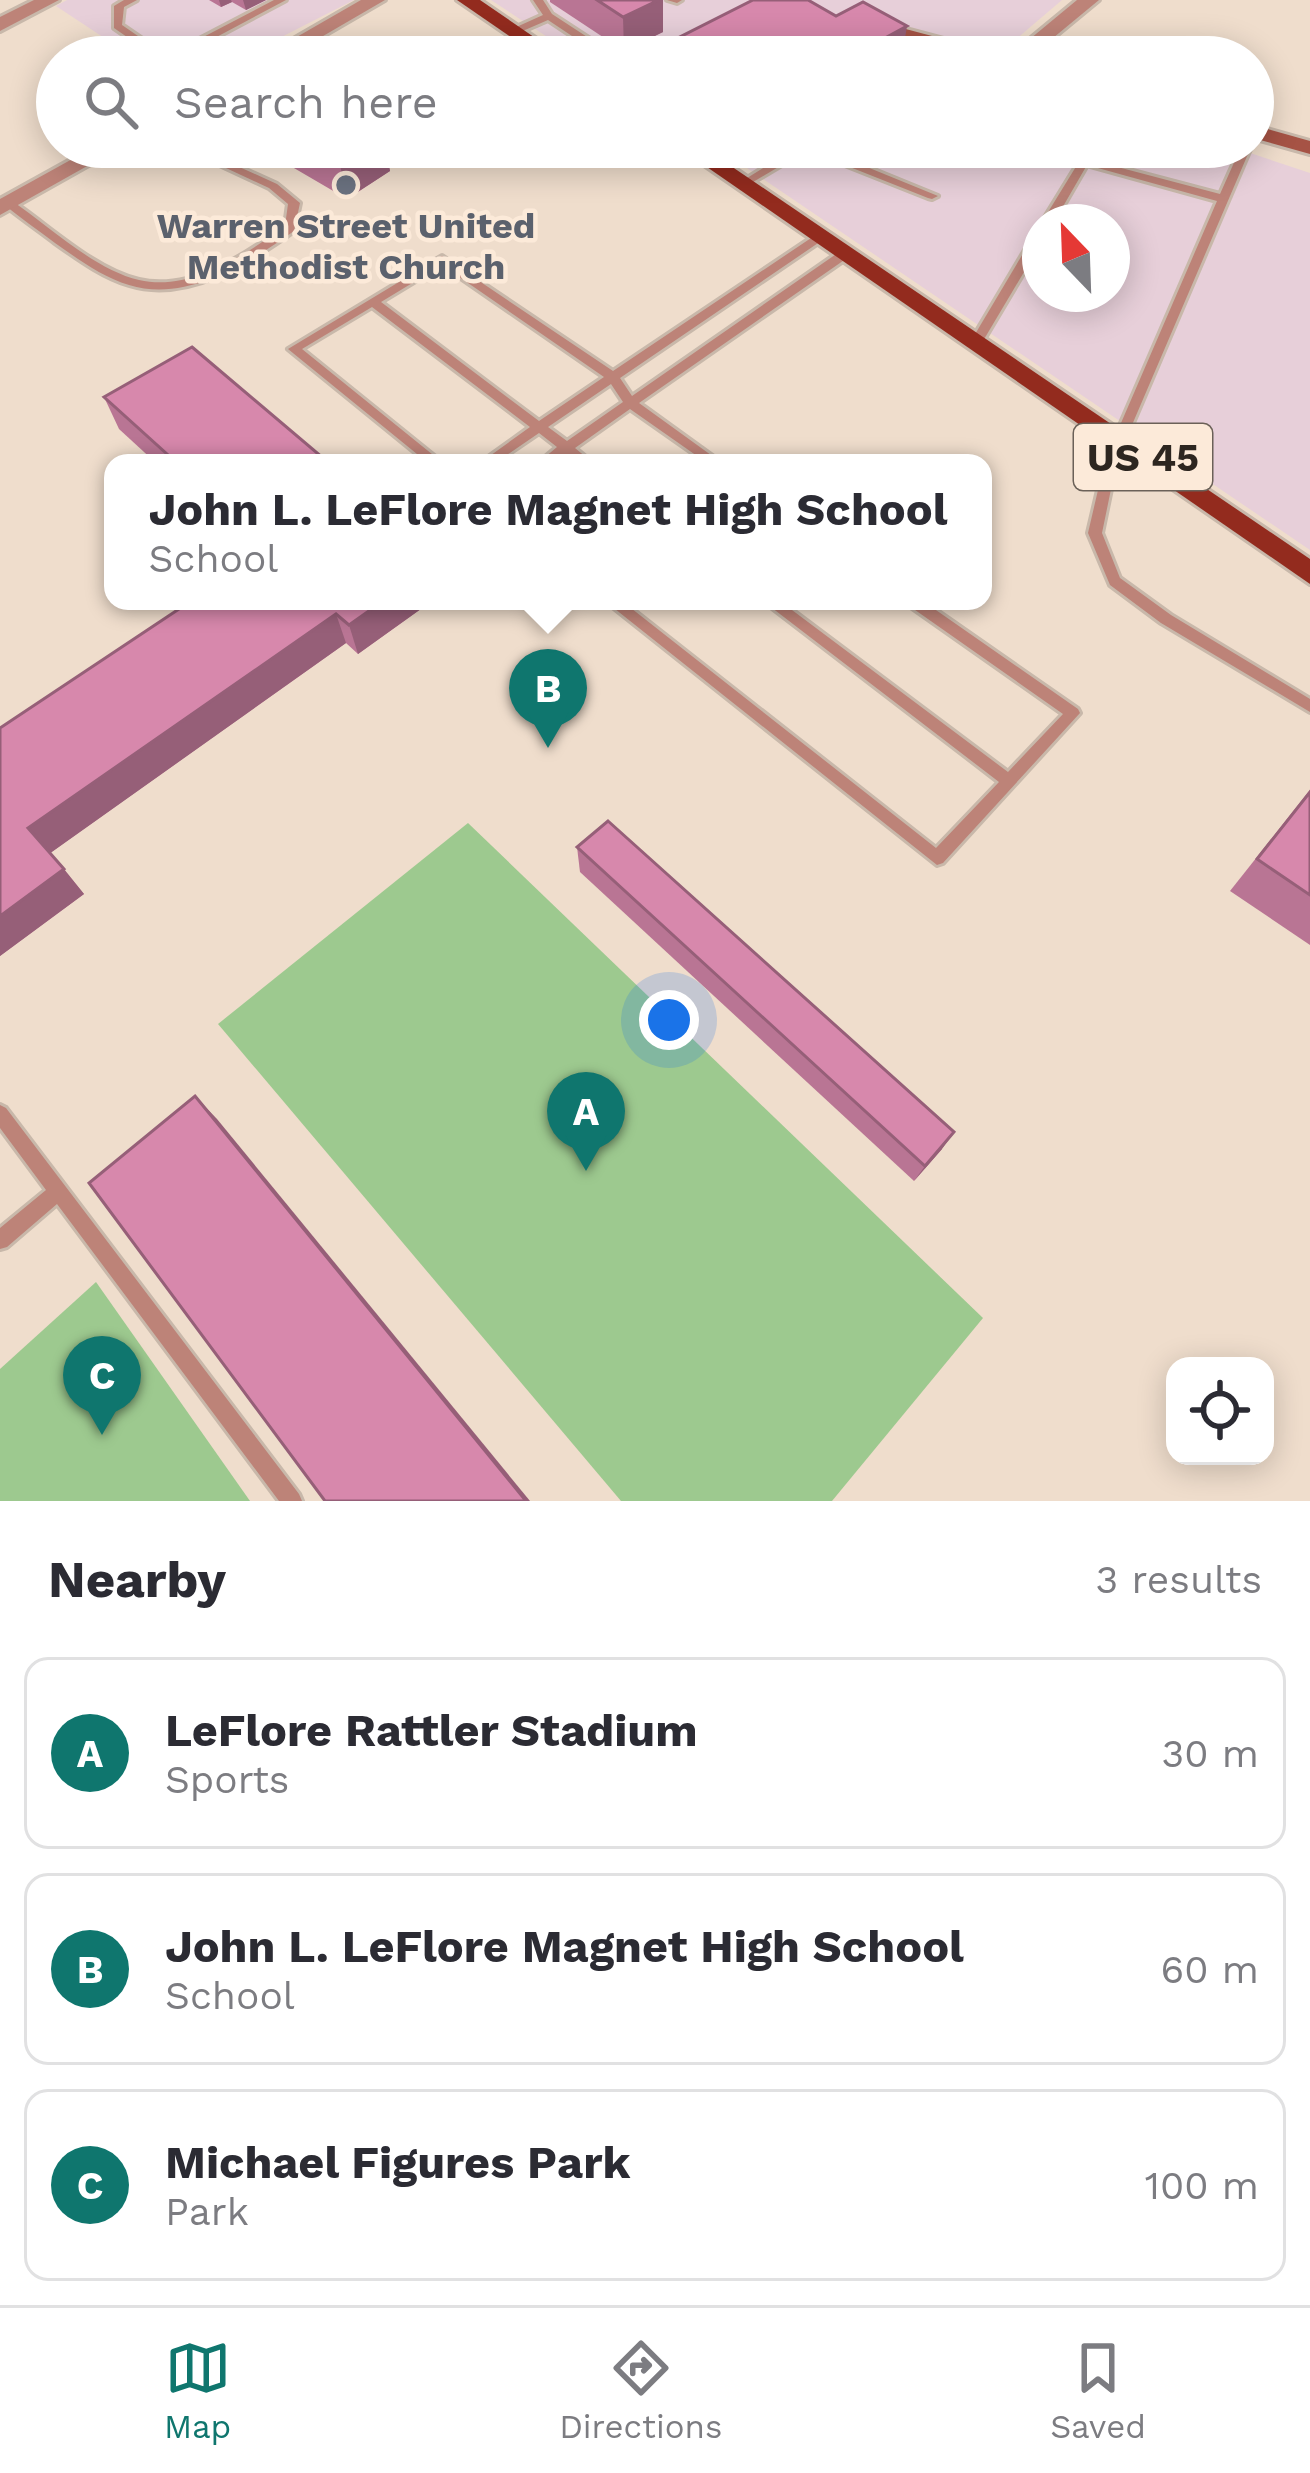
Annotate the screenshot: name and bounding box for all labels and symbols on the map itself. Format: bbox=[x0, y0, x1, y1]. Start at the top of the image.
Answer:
marker: Warren Street United Methodist Church bbox=[333, 172, 359, 198]
north arrow bbox=[1022, 204, 1130, 312]
place label: Warren Street United Methodist Church bbox=[157, 205, 535, 288]
road number: US 45 bbox=[1074, 424, 1212, 490]
pin: B bbox=[509, 649, 587, 748]
your location bbox=[639, 990, 699, 1050]
pin: A bbox=[547, 1072, 625, 1171]
pin: C bbox=[63, 1336, 141, 1435]

